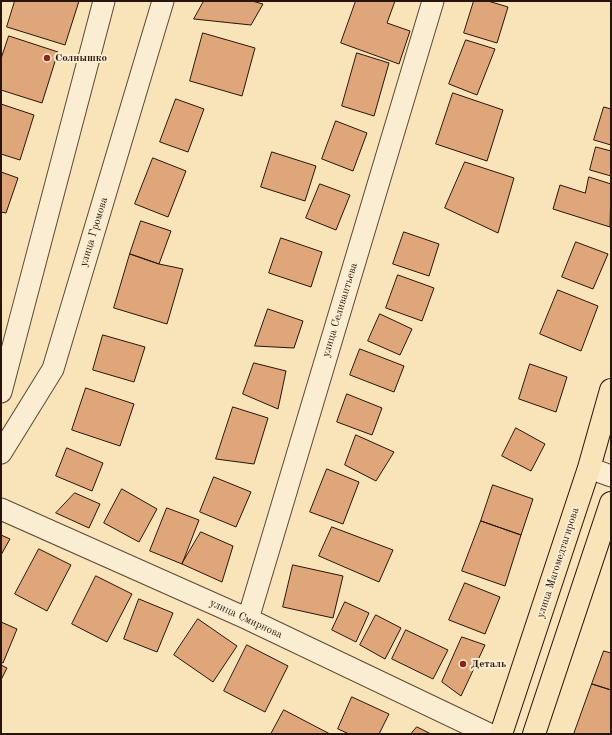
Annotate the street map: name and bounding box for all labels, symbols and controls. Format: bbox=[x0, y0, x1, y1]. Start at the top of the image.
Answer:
place label: Солнышко bbox=[55, 51, 107, 65]
marker: Солнышко bbox=[42, 53, 52, 63]
street label: улица Громова bbox=[77, 196, 111, 268]
street label: улица Селивантьева bbox=[319, 261, 361, 359]
street label: улица Магомедтагирова bbox=[534, 506, 582, 620]
street label: улица Смирнова bbox=[208, 596, 284, 642]
place label: Деталь bbox=[471, 657, 506, 671]
marker: Деталь bbox=[458, 659, 468, 669]

